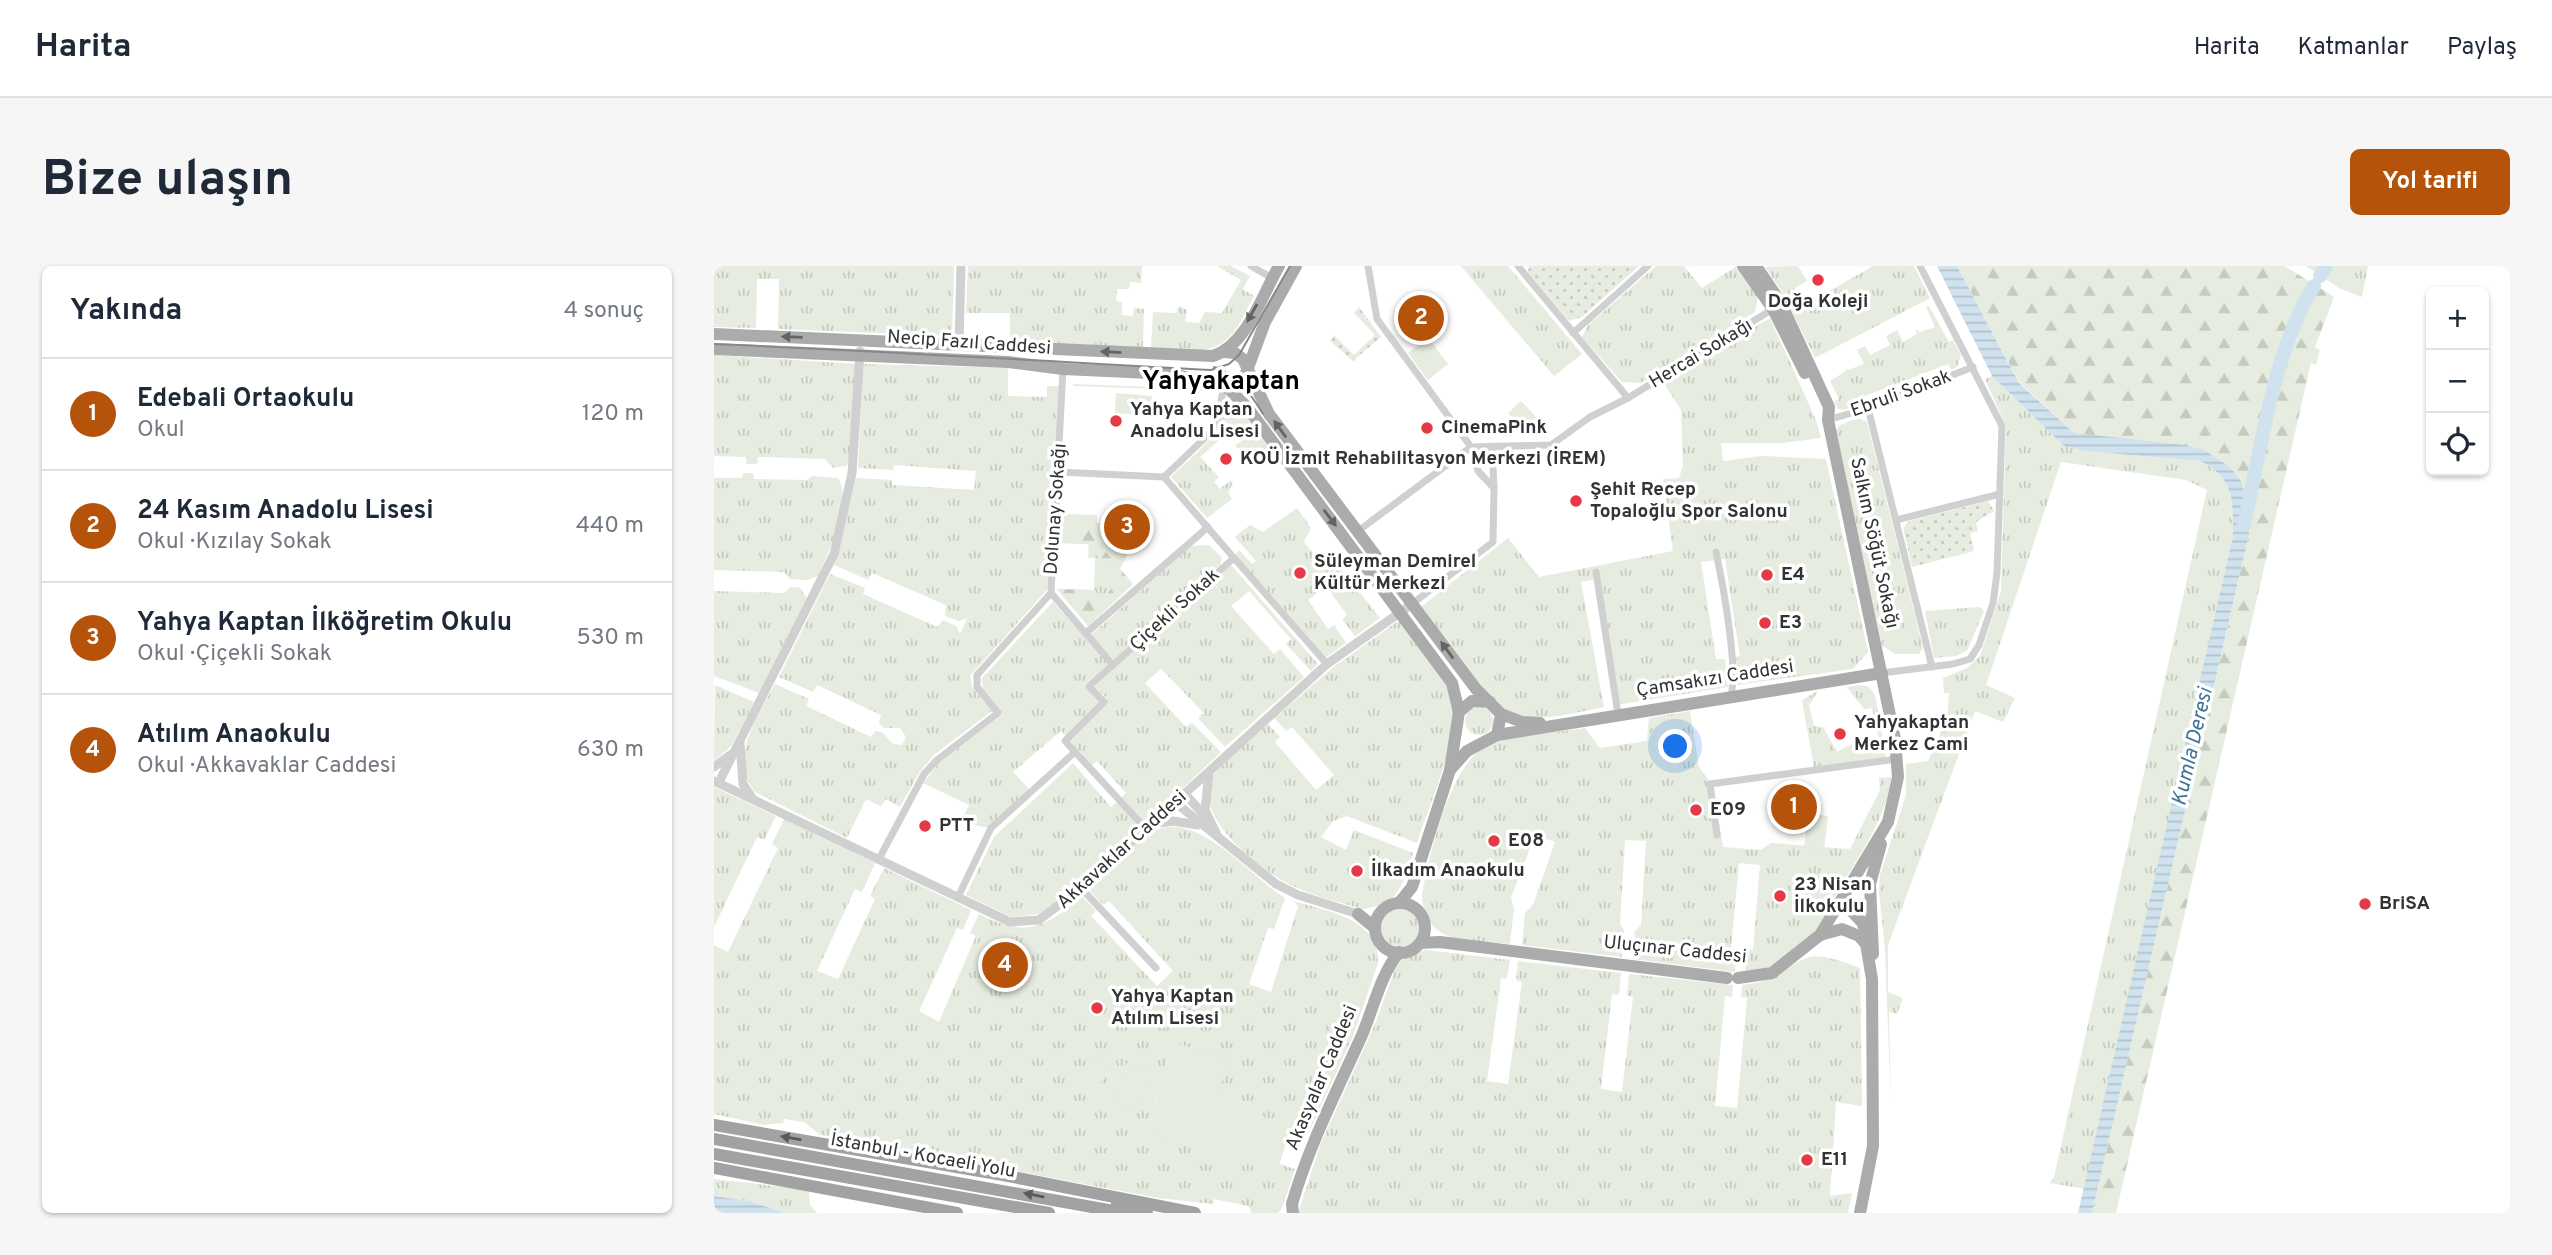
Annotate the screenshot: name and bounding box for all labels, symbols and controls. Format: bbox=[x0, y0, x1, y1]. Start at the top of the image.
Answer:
text: Harita bbox=[35, 27, 132, 69]
text: Harita bbox=[2194, 33, 2260, 63]
text: Katmanlar bbox=[2298, 33, 2409, 63]
text: Paylaş bbox=[2447, 33, 2517, 63]
button: Yol tarifi bbox=[2350, 149, 2510, 215]
text: Bize ulaşın bbox=[42, 151, 293, 213]
marker: Doğa Koleji bbox=[1810, 272, 1826, 288]
map controls bbox=[2426, 287, 2489, 476]
button: + bbox=[2426, 287, 2489, 350]
place label: Doğa Koleji bbox=[1768, 290, 1868, 314]
pin: 2 bbox=[1398, 292, 1444, 344]
text: Yakında bbox=[70, 293, 182, 330]
text: 4 sonuç bbox=[564, 297, 644, 326]
one-way arrow bbox=[1246, 304, 1258, 323]
street label: Hercai Sokağı bbox=[1645, 314, 1757, 394]
street label: Necip Fazıl Caddesi bbox=[886, 325, 1052, 361]
one-way arrow bbox=[781, 331, 803, 343]
one-way arrow bbox=[1099, 347, 1121, 358]
button: − bbox=[2426, 350, 2489, 413]
street label: Ebruli Sokak bbox=[1847, 365, 1955, 423]
district label: Yahyakaptan bbox=[1142, 366, 1300, 399]
text: Edebali Ortaokulu bbox=[137, 383, 354, 416]
place label: Yahya Kaptan Anadolu Lisesi bbox=[1130, 398, 1259, 444]
text: 1 bbox=[88, 400, 98, 429]
text: 120 m bbox=[582, 400, 644, 429]
marker: Yahya Kaptan Anadolu Lisesi bbox=[1108, 413, 1124, 429]
button: locate bbox=[2426, 413, 2489, 476]
text: Okul bbox=[137, 416, 185, 445]
place label: CinemaPink bbox=[1441, 416, 1547, 440]
one-way arrow bbox=[1274, 420, 1288, 438]
marker: CinemaPink bbox=[1419, 420, 1435, 436]
street label: Dolunay Sokağı bbox=[1039, 443, 1073, 575]
place label: KOÜ İzmit Rehabilitasyon Merkezi (İREM) bbox=[1240, 446, 1606, 471]
marker: KOÜ İzmit Rehabilitasyon Merkezi (İREM) bbox=[1218, 451, 1234, 467]
street label: Salkım Söğüt Sokağı bbox=[1844, 455, 1904, 631]
place label: Şehit Recep Topaloğlu Spor Salonu bbox=[1590, 478, 1788, 524]
marker: Şehit Recep Topaloğlu Spor Salonu bbox=[1568, 493, 1584, 509]
text: 24 Kasım Anadolu Lisesi bbox=[137, 495, 434, 528]
pin: 3 bbox=[1104, 501, 1150, 553]
one-way arrow bbox=[1322, 508, 1337, 526]
text: 2 bbox=[86, 512, 100, 541]
text: 440 m bbox=[576, 512, 644, 541]
text: Okul · Kızılay Sokak bbox=[137, 528, 332, 557]
place label: Süleyman Demirel Kültür Merkezi bbox=[1314, 550, 1476, 596]
street label: Çiçekli Sokak bbox=[1125, 563, 1225, 657]
place label: E4 bbox=[1781, 563, 1805, 587]
marker: Süleyman Demirel Kültür Merkezi bbox=[1292, 565, 1308, 581]
marker: E4 bbox=[1759, 567, 1775, 583]
text: Yahya Kaptan İlköğretim Okulu bbox=[137, 607, 512, 640]
place label: E3 bbox=[1779, 611, 1802, 635]
marker: E3 bbox=[1757, 615, 1773, 631]
text: 3 bbox=[86, 624, 100, 653]
text: 530 m bbox=[576, 624, 644, 653]
text: Okul · Çiçekli Sokak bbox=[137, 640, 332, 669]
one-way arrow bbox=[1440, 641, 1454, 659]
street label: Çamsakızı Caddesi bbox=[1635, 655, 1795, 703]
water label: Kumla Deresi bbox=[2166, 684, 2220, 809]
place label: Yahyakaptan Merkez Cami bbox=[1854, 711, 1969, 757]
text: Atılım Anaokulu bbox=[137, 719, 331, 752]
marker: Yahyakaptan Merkez Cami bbox=[1832, 726, 1848, 742]
your location bbox=[1658, 729, 1692, 763]
text: 4 bbox=[86, 736, 100, 765]
text: 630 m bbox=[577, 736, 644, 765]
text: Okul · Akkavaklar Caddesi bbox=[137, 752, 396, 781]
pin: 1 bbox=[1771, 781, 1817, 833]
street label: Akkavaklar Caddesi bbox=[1052, 785, 1192, 915]
place label: E09 bbox=[1710, 798, 1746, 822]
marker: E09 bbox=[1688, 802, 1704, 818]
place label: PTT bbox=[939, 814, 974, 838]
marker: PTT bbox=[917, 818, 933, 834]
place label: E08 bbox=[1508, 829, 1544, 853]
marker: E08 bbox=[1486, 833, 1502, 849]
place label: İlkadım Anaokulu bbox=[1371, 858, 1525, 883]
marker: İlkadım Anaokulu bbox=[1349, 863, 1365, 879]
place label: 23 Nisan İlkokulu bbox=[1794, 873, 1872, 919]
marker: 23 Nisan İlkokulu bbox=[1772, 888, 1788, 904]
place label: BriSA bbox=[2379, 892, 2430, 916]
marker: BriSA bbox=[2357, 896, 2373, 912]
street label: Uluçınar Caddesi bbox=[1602, 931, 1748, 969]
pin: 4 bbox=[982, 939, 1028, 991]
place label: Yahya Kaptan Atılım Lisesi bbox=[1111, 985, 1234, 1031]
marker: Yahya Kaptan Atılım Lisesi bbox=[1089, 1000, 1105, 1016]
street label: Akasyalar Caddesi bbox=[1281, 1002, 1363, 1154]
street label: İstanbul - Kocaeli Yolu bbox=[829, 1127, 1018, 1184]
one-way arrow bbox=[780, 1132, 802, 1143]
place label: E11 bbox=[1821, 1148, 1848, 1172]
marker: E11 bbox=[1799, 1152, 1815, 1168]
one-way arrow bbox=[1023, 1190, 1045, 1201]

